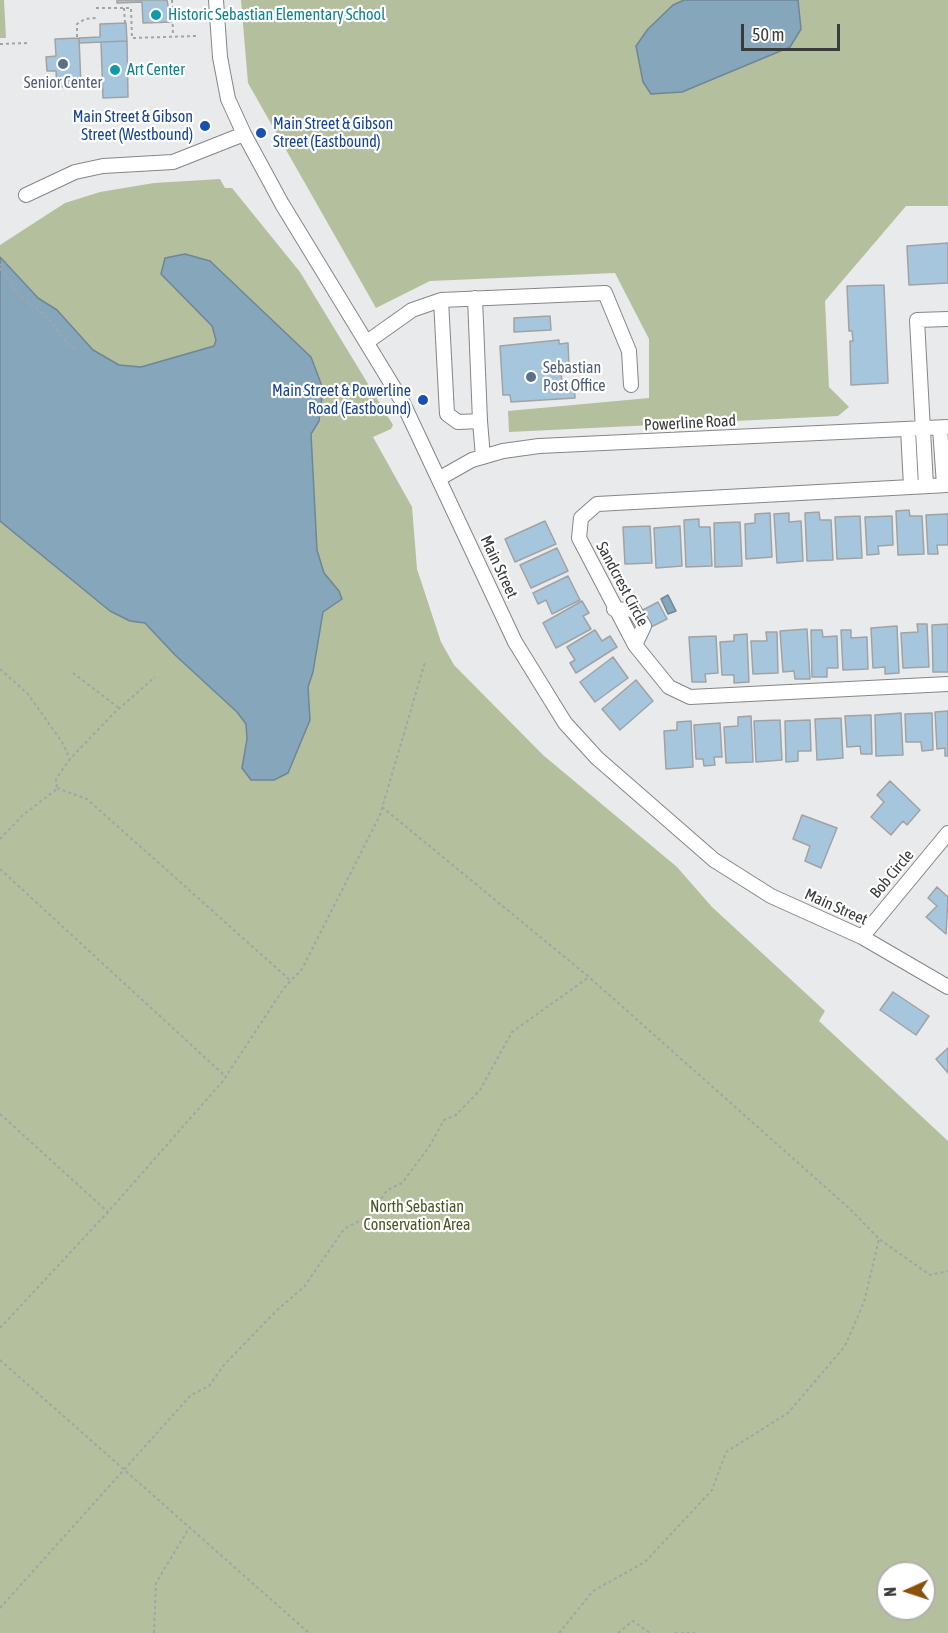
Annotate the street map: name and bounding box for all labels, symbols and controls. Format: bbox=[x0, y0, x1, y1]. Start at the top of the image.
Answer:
place label: Historic Sebastian Elementary School bbox=[168, 5, 385, 25]
marker: Historic Sebastian Elementary School bbox=[149, 8, 163, 22]
scale bar bbox=[744, 12, 843, 50]
text: 50 m bbox=[752, 24, 784, 45]
marker: Senior Center bbox=[56, 57, 70, 71]
place label: Art Center bbox=[127, 60, 185, 80]
marker: Art Center bbox=[108, 63, 122, 77]
place label: Senior Center bbox=[24, 73, 102, 93]
place label: Main Street & Gibson Street (Westbound) bbox=[73, 107, 193, 145]
place label: Main Street & Gibson Street (Eastbound) bbox=[273, 114, 393, 152]
marker: Main Street & Gibson Street (Westbound) bbox=[198, 119, 212, 133]
marker: Main Street & Gibson Street (Eastbound) bbox=[254, 126, 268, 140]
place label: Sebastian Post Office bbox=[543, 358, 606, 396]
marker: Sebastian Post Office bbox=[524, 370, 538, 384]
place label: Main Street & Powerline Road (Eastbound) bbox=[272, 381, 411, 419]
marker: Main Street & Powerline Road (Eastbound) bbox=[416, 393, 430, 407]
street label: Powerline Road bbox=[644, 411, 736, 435]
street label: Main Street bbox=[476, 533, 522, 601]
street label: Sandcrest Circle bbox=[592, 539, 652, 629]
street label: Bob Circle bbox=[866, 846, 918, 902]
street label: Main Street bbox=[802, 885, 870, 929]
park label: North Sebastian Conservation Area bbox=[363, 1197, 471, 1235]
north arrow bbox=[876, 1561, 936, 1621]
text: N bbox=[881, 1587, 899, 1597]

